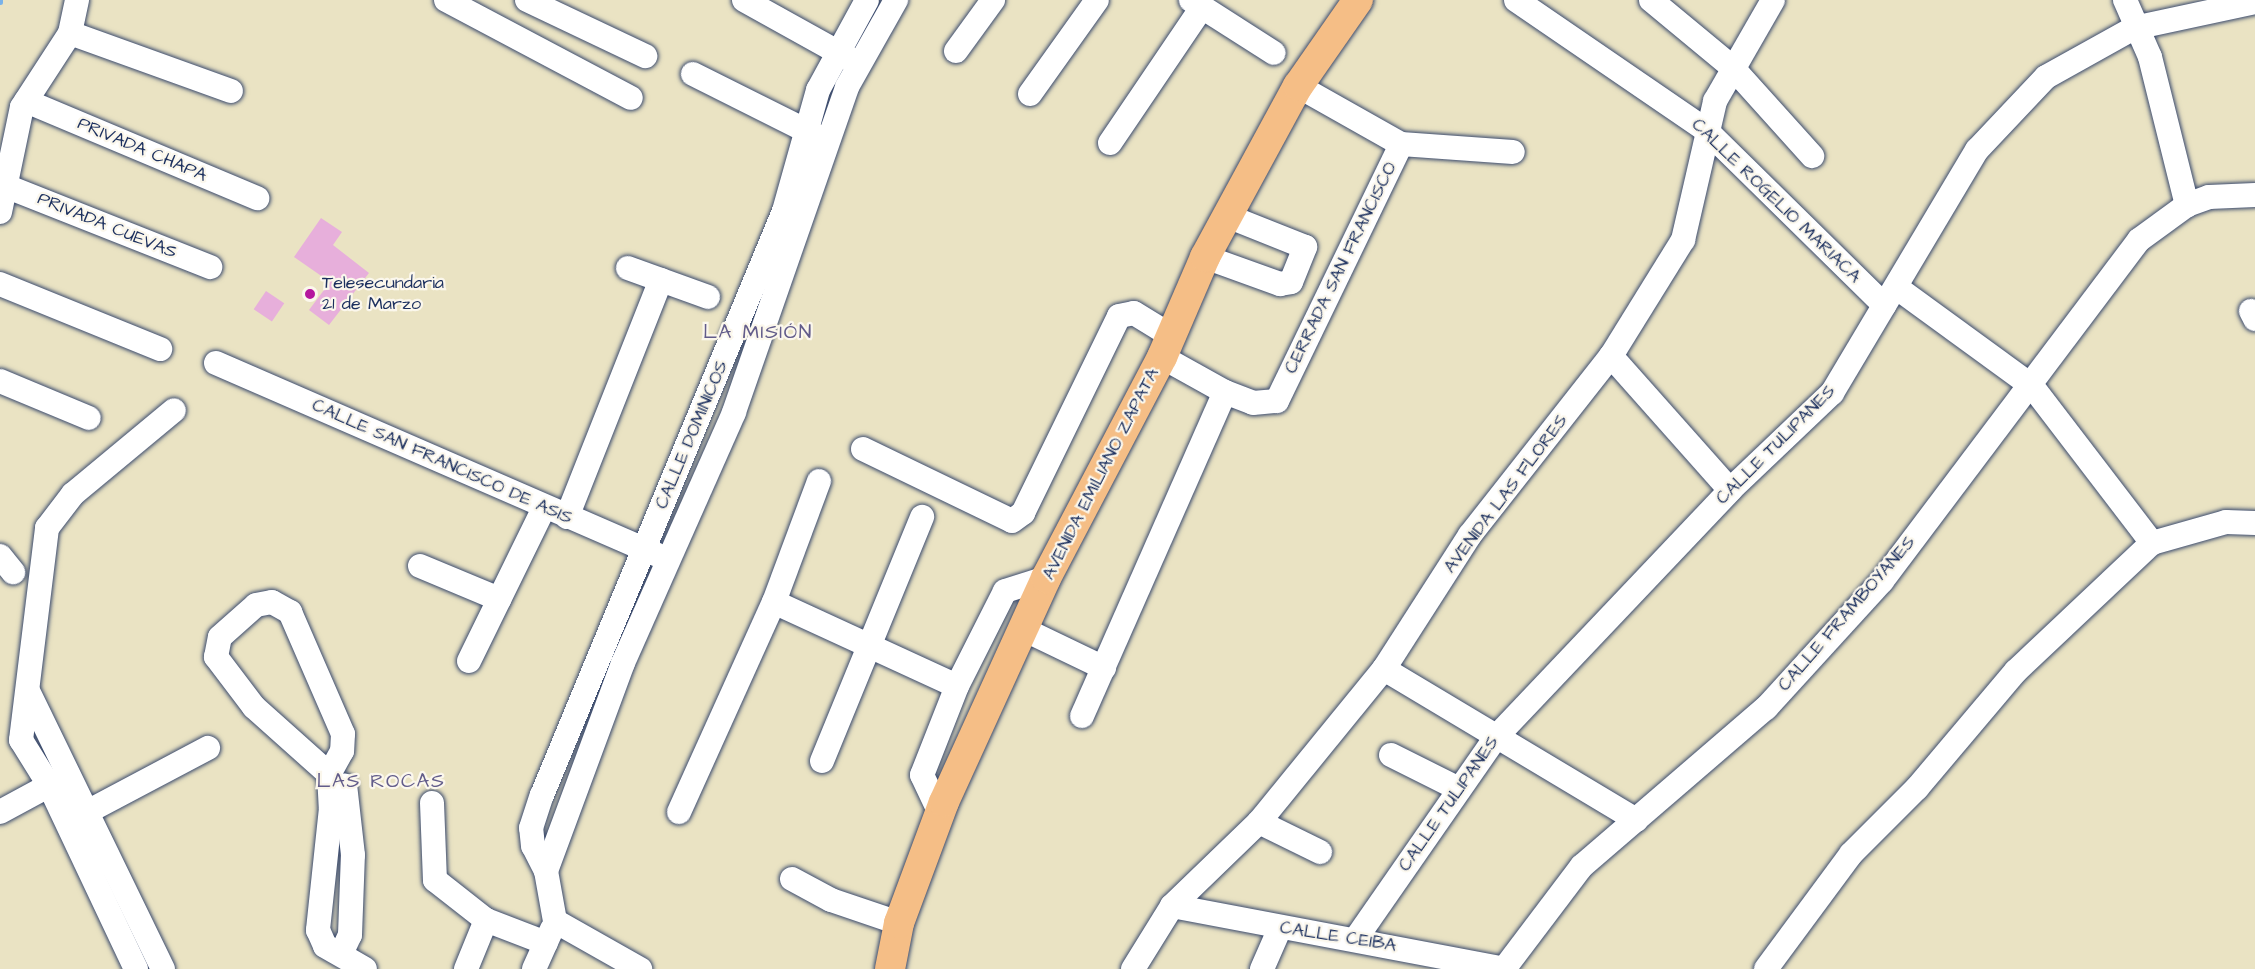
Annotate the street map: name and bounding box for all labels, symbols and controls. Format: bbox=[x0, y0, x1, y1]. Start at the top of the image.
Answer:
street label: PRIVADA CHAPA bbox=[74, 113, 210, 187]
street label: CALLE ROGELIO MARIACA bbox=[1687, 114, 1865, 288]
street label: CERRADA SAN FRANCISCO bbox=[1280, 159, 1402, 377]
street label: PRIVADA CUEVAS bbox=[34, 188, 180, 264]
place label: Telesecundaria 21 de Marzo bbox=[322, 273, 444, 316]
marker: Telesecundaria 21 de Marzo bbox=[303, 287, 317, 301]
district label: LA MISIÓN bbox=[703, 320, 813, 344]
street label: CALLE DOMINICOS bbox=[651, 358, 733, 512]
street label: AVENIDA EMILIANO ZAPATA bbox=[1038, 364, 1164, 584]
street label: CALLE TULIPANES bbox=[1712, 381, 1840, 509]
street label: CALLE SAN FRANCISCO DE ASIS bbox=[308, 395, 576, 529]
street label: AVENIDA LAS FLORES bbox=[1439, 411, 1573, 577]
street label: CALLE FRAMBOYANES bbox=[1774, 532, 1920, 696]
street label: CALLE TULIPANES bbox=[1394, 732, 1504, 876]
district label: LAS ROCAS bbox=[317, 769, 445, 793]
street label: CALLE CEIBA bbox=[1278, 917, 1398, 957]

